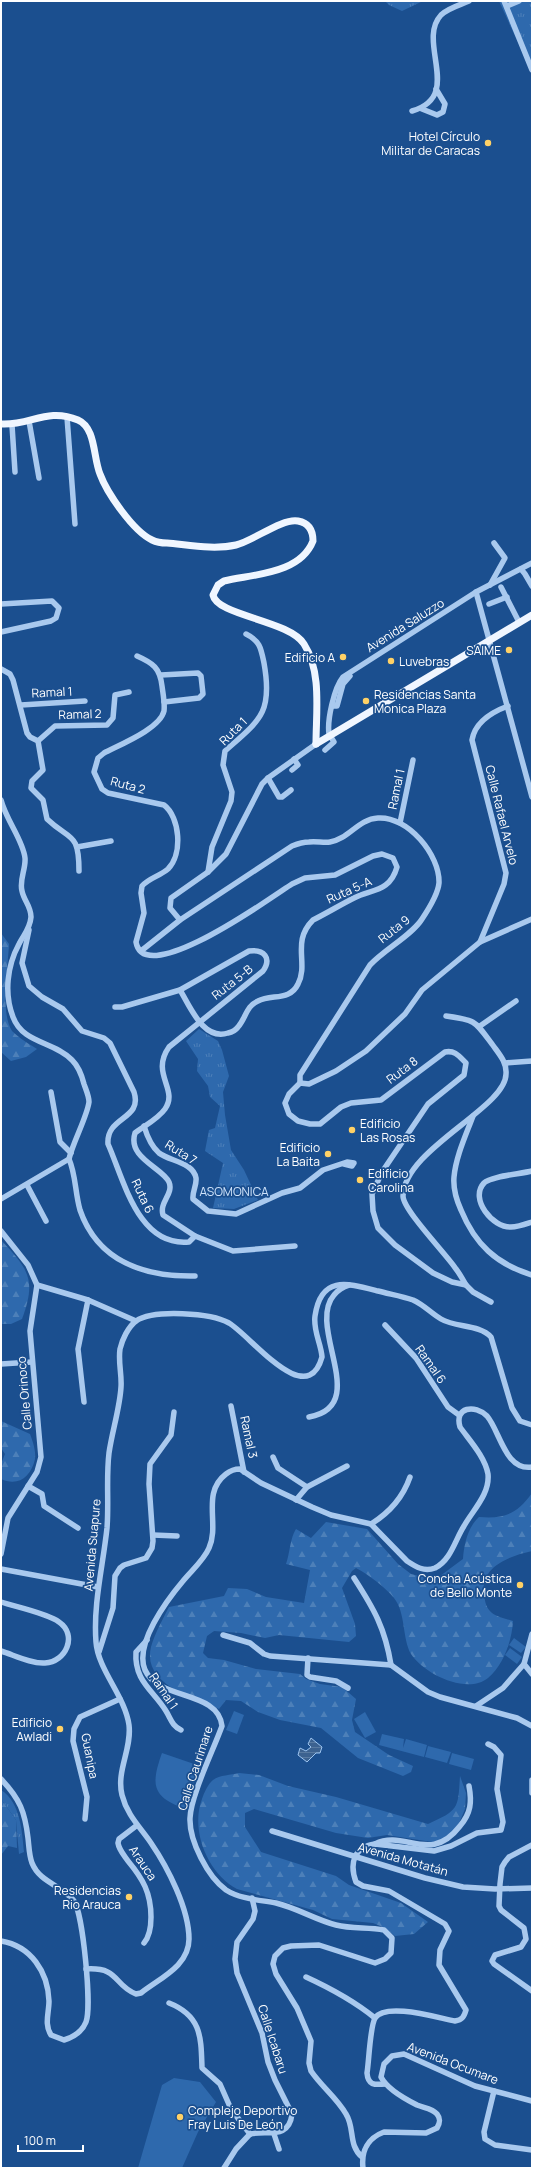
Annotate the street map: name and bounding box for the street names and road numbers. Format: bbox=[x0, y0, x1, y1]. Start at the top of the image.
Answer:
street label: Avenida Saluzzo bbox=[363, 594, 447, 656]
street label: Ramal 1 bbox=[31, 682, 73, 702]
street label: Ramal 2 bbox=[58, 705, 102, 723]
street label: Ruta 1 bbox=[215, 713, 251, 749]
street label: Calle Rafael Arvelo bbox=[481, 763, 523, 867]
street label: Ramal 1 bbox=[383, 767, 409, 811]
street label: Ruta 2 bbox=[109, 772, 147, 798]
street label: Ruta 5-A bbox=[324, 872, 375, 908]
street label: Ruta 9 bbox=[375, 911, 413, 947]
street label: Ruta 5-B bbox=[208, 961, 256, 1003]
street label: Ruta 8 bbox=[383, 1053, 421, 1087]
street label: Ruta 7 bbox=[162, 1136, 200, 1168]
street label: Ruta 6 bbox=[128, 1176, 158, 1216]
street label: Ramal 6 bbox=[411, 1341, 451, 1387]
street label: Calle Orinoco bbox=[12, 1355, 36, 1431]
street label: Ramal 3 bbox=[236, 1414, 262, 1460]
street label: Avenida Suapure bbox=[79, 1498, 105, 1592]
street label: Ramal 1 bbox=[145, 1669, 183, 1713]
street label: Calle Caurimare bbox=[173, 1724, 217, 1812]
street label: Guanipa bbox=[77, 1732, 103, 1780]
street label: Avenida Motatán bbox=[356, 1838, 450, 1880]
street label: Arauca bbox=[125, 1842, 161, 1884]
street label: Calle Icabaru bbox=[254, 2002, 292, 2076]
street label: Avenida Ocumare bbox=[405, 2038, 501, 2088]

